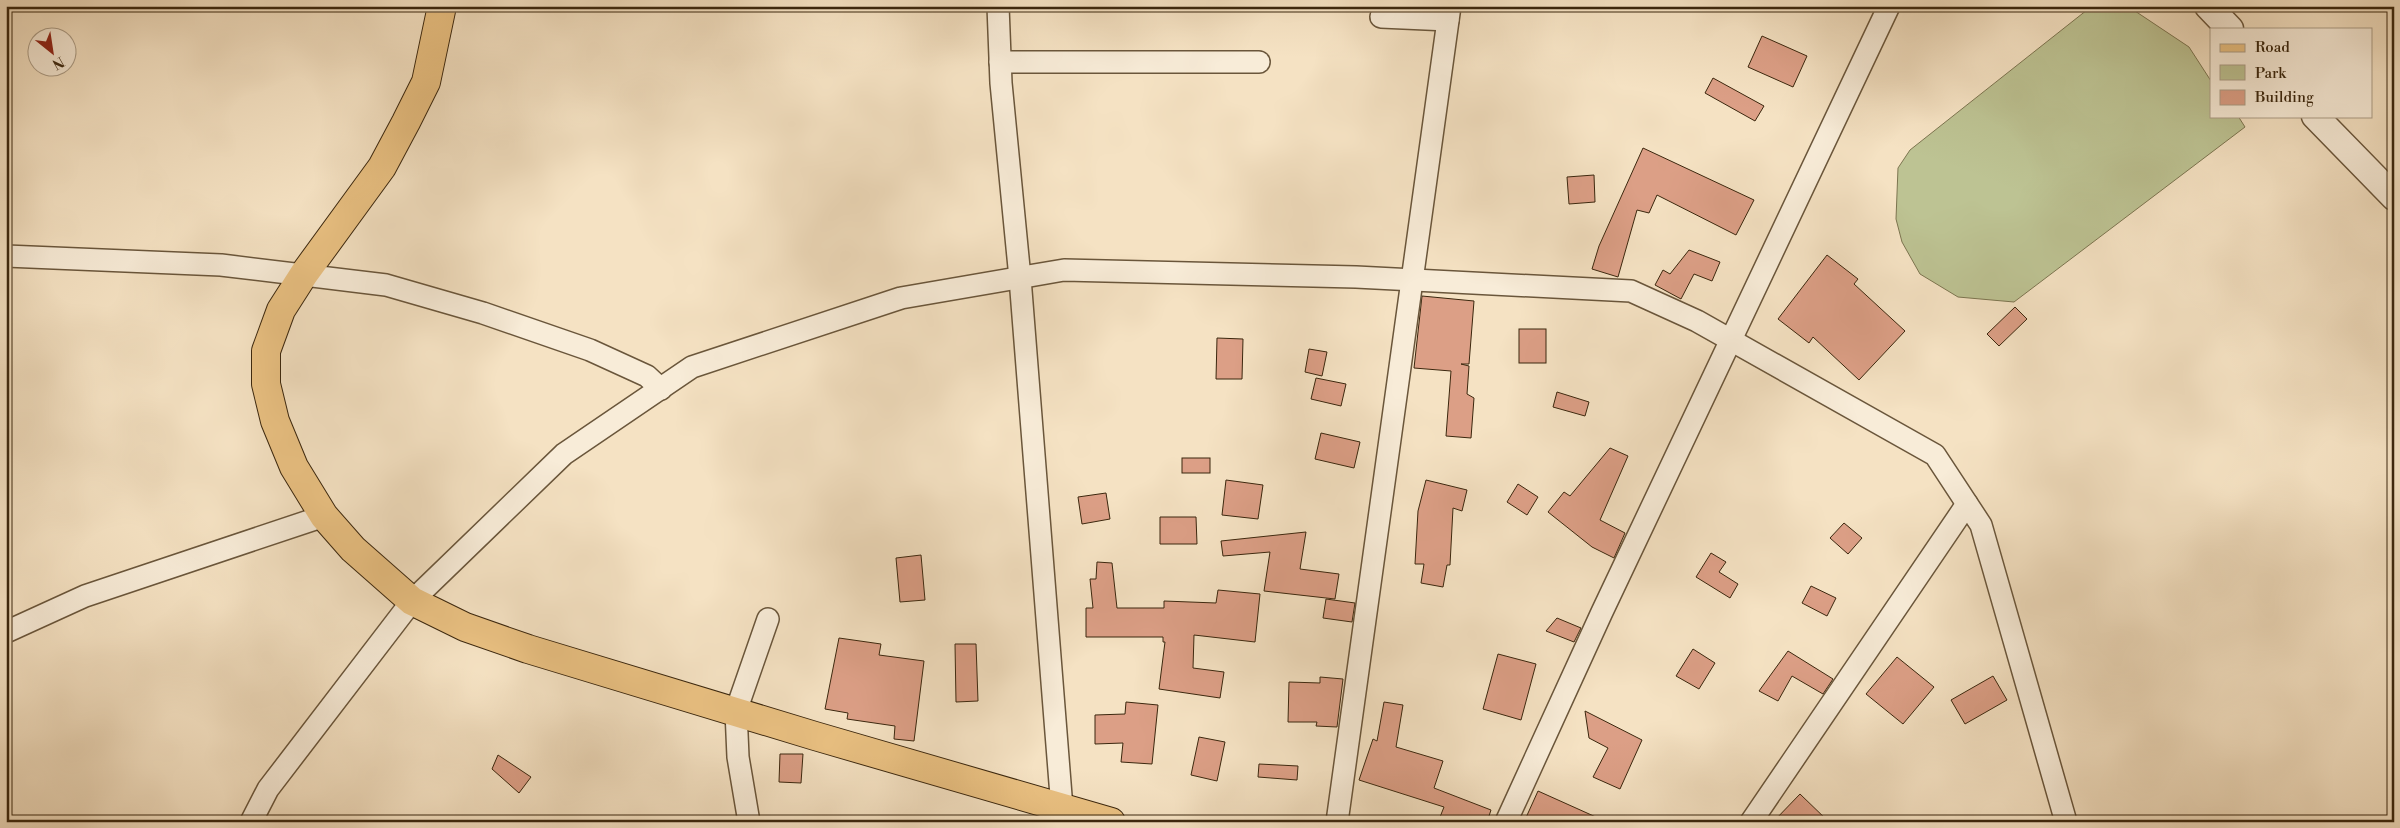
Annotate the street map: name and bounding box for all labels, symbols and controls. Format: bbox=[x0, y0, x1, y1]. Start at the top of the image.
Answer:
north arrow bbox=[28, 28, 78, 78]
legend bbox=[2210, 28, 2372, 118]
text: Road bbox=[2255, 38, 2290, 57]
text: N bbox=[49, 52, 67, 73]
text: Park bbox=[2255, 64, 2287, 83]
text: Building bbox=[2254, 88, 2314, 107]

